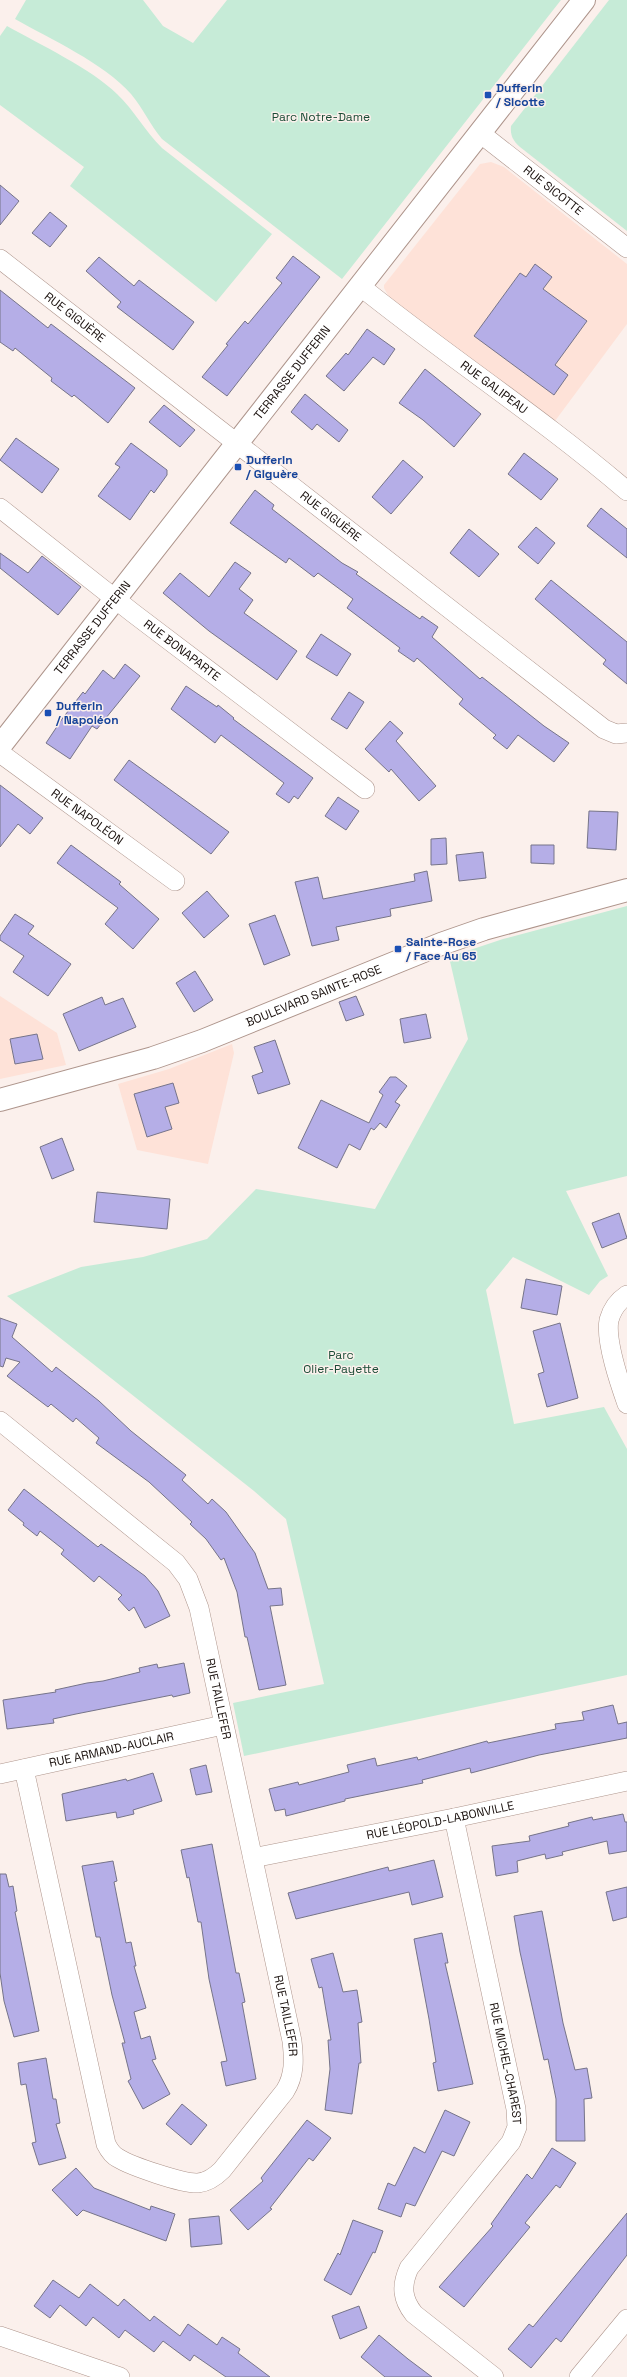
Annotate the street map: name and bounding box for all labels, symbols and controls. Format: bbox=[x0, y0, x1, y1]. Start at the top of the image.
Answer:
place label: Dufferin / Sicotte bbox=[495, 80, 545, 110]
marker: Dufferin / Sicotte bbox=[483, 90, 493, 100]
park label: Parc Notre-Dame bbox=[272, 109, 370, 125]
street label: RUE SICOTTE bbox=[520, 162, 587, 219]
street label: RUE GIGUÈRE bbox=[41, 289, 109, 346]
street label: TERRASSE DUFFERIN bbox=[250, 322, 334, 423]
street label: RUE GALIPEAU bbox=[457, 357, 531, 417]
place label: Dufferin / Giguère bbox=[245, 452, 298, 482]
marker: Dufferin / Giguère bbox=[233, 462, 243, 472]
street label: RUE GIGUÈRE bbox=[297, 487, 365, 545]
street label: TERRASSE DUFFERIN bbox=[51, 578, 134, 678]
street label: RUE BONAPARTE bbox=[140, 616, 224, 685]
place label: Dufferin / Napoléon bbox=[55, 698, 119, 728]
marker: Dufferin / Napoléon bbox=[43, 708, 53, 718]
street label: RUE NAPOLÉON bbox=[48, 785, 126, 848]
place label: Sainte-Rose / Face Au 65 bbox=[405, 934, 476, 964]
marker: Sainte-Rose / Face Au 65 bbox=[393, 944, 403, 954]
street label: BOULEVARD SAINTE-ROSE bbox=[243, 961, 384, 1030]
park label: Parc Olier-Payette bbox=[303, 1347, 379, 1377]
street label: RUE TAILLEFER bbox=[202, 1657, 235, 1741]
street label: RUE ARMAND-AUCLAIR bbox=[47, 1728, 175, 1771]
street label: RUE LÉOPOLD-LABONVILLE bbox=[365, 1797, 516, 1843]
street label: RUE TAILLEFER bbox=[270, 1974, 301, 2057]
street label: RUE MICHEL-CHAREST bbox=[486, 2001, 525, 2125]

